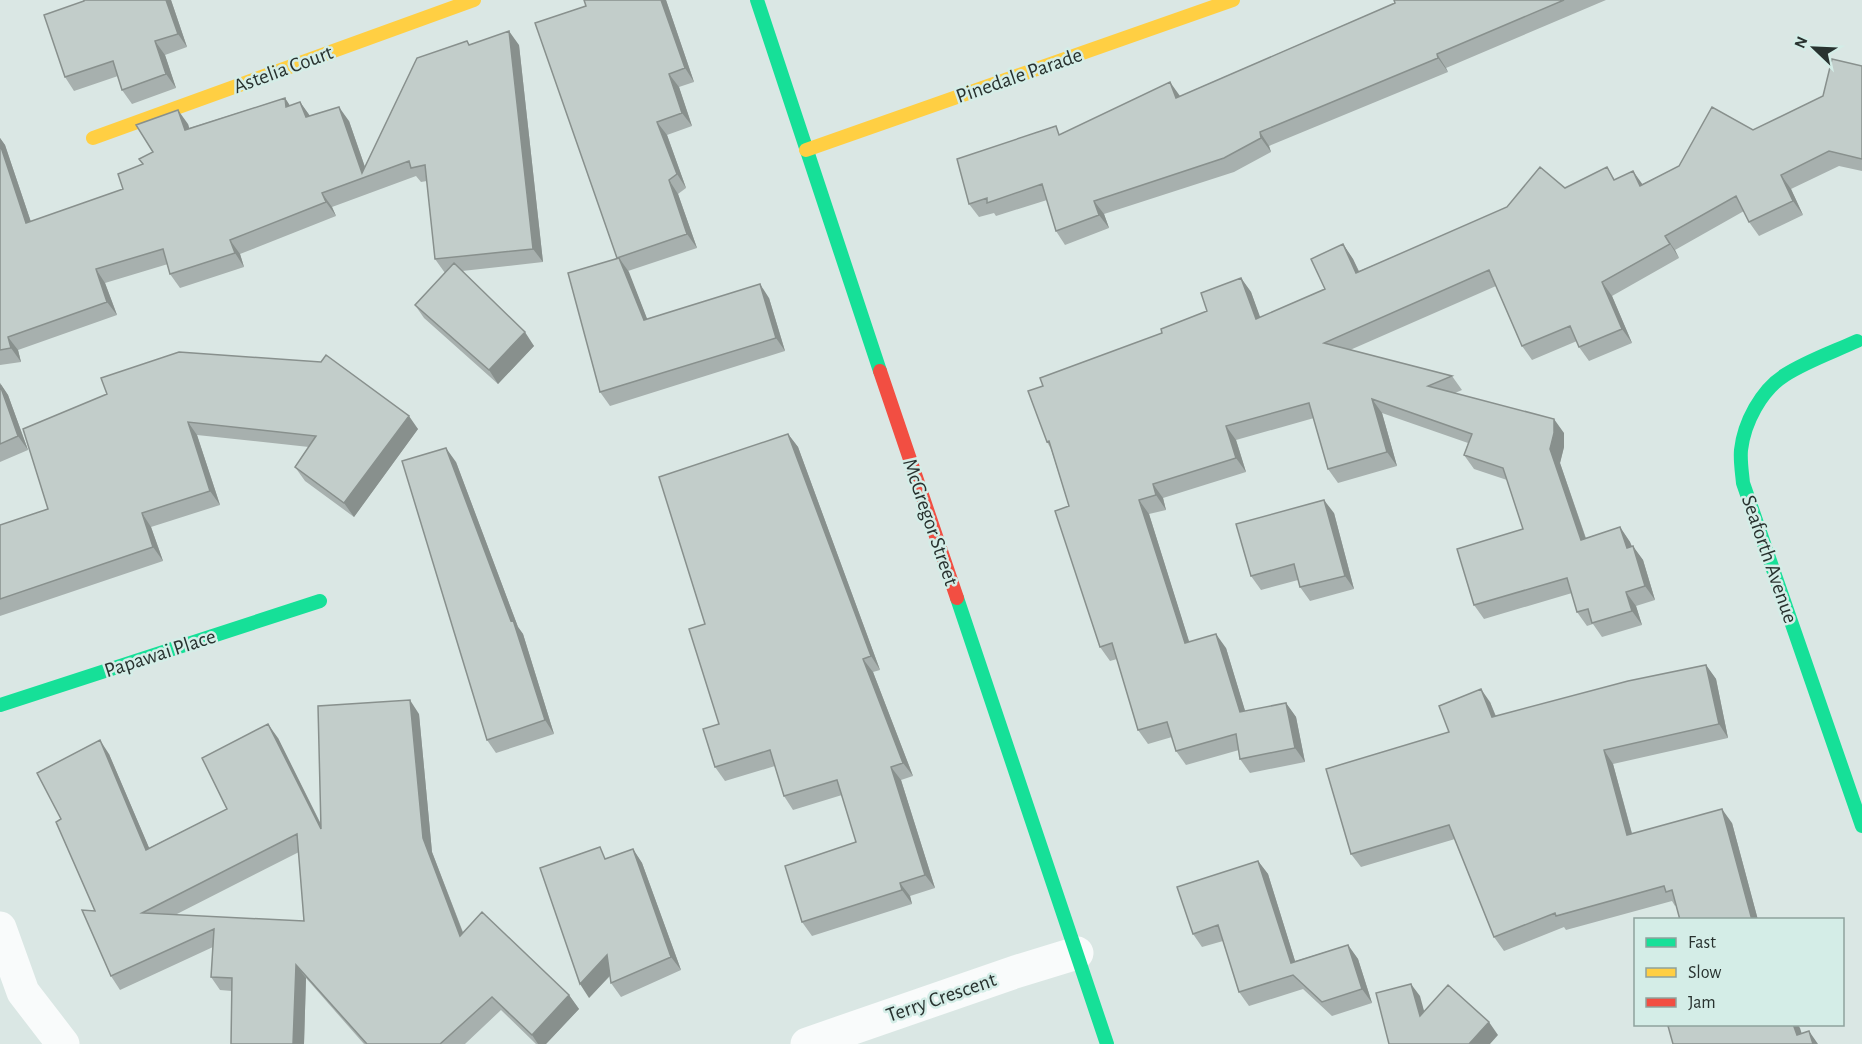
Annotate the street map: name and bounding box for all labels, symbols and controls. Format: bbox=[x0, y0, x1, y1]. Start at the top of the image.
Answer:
north arrow bbox=[1784, 18, 1844, 78]
text: N bbox=[1792, 34, 1811, 51]
street label: Astelia Court bbox=[231, 42, 336, 97]
street label: Pinedale Parade bbox=[953, 44, 1085, 107]
street label: McGregor Street bbox=[899, 456, 962, 589]
street label: Seaforth Avenue bbox=[1738, 492, 1801, 626]
street label: Papawai Place bbox=[102, 626, 218, 681]
legend bbox=[1634, 918, 1844, 1026]
text: Fast bbox=[1688, 934, 1716, 952]
text: Slow bbox=[1688, 964, 1721, 982]
street label: Terry Crescent bbox=[883, 969, 999, 1026]
text: Jam bbox=[1688, 994, 1716, 1012]

